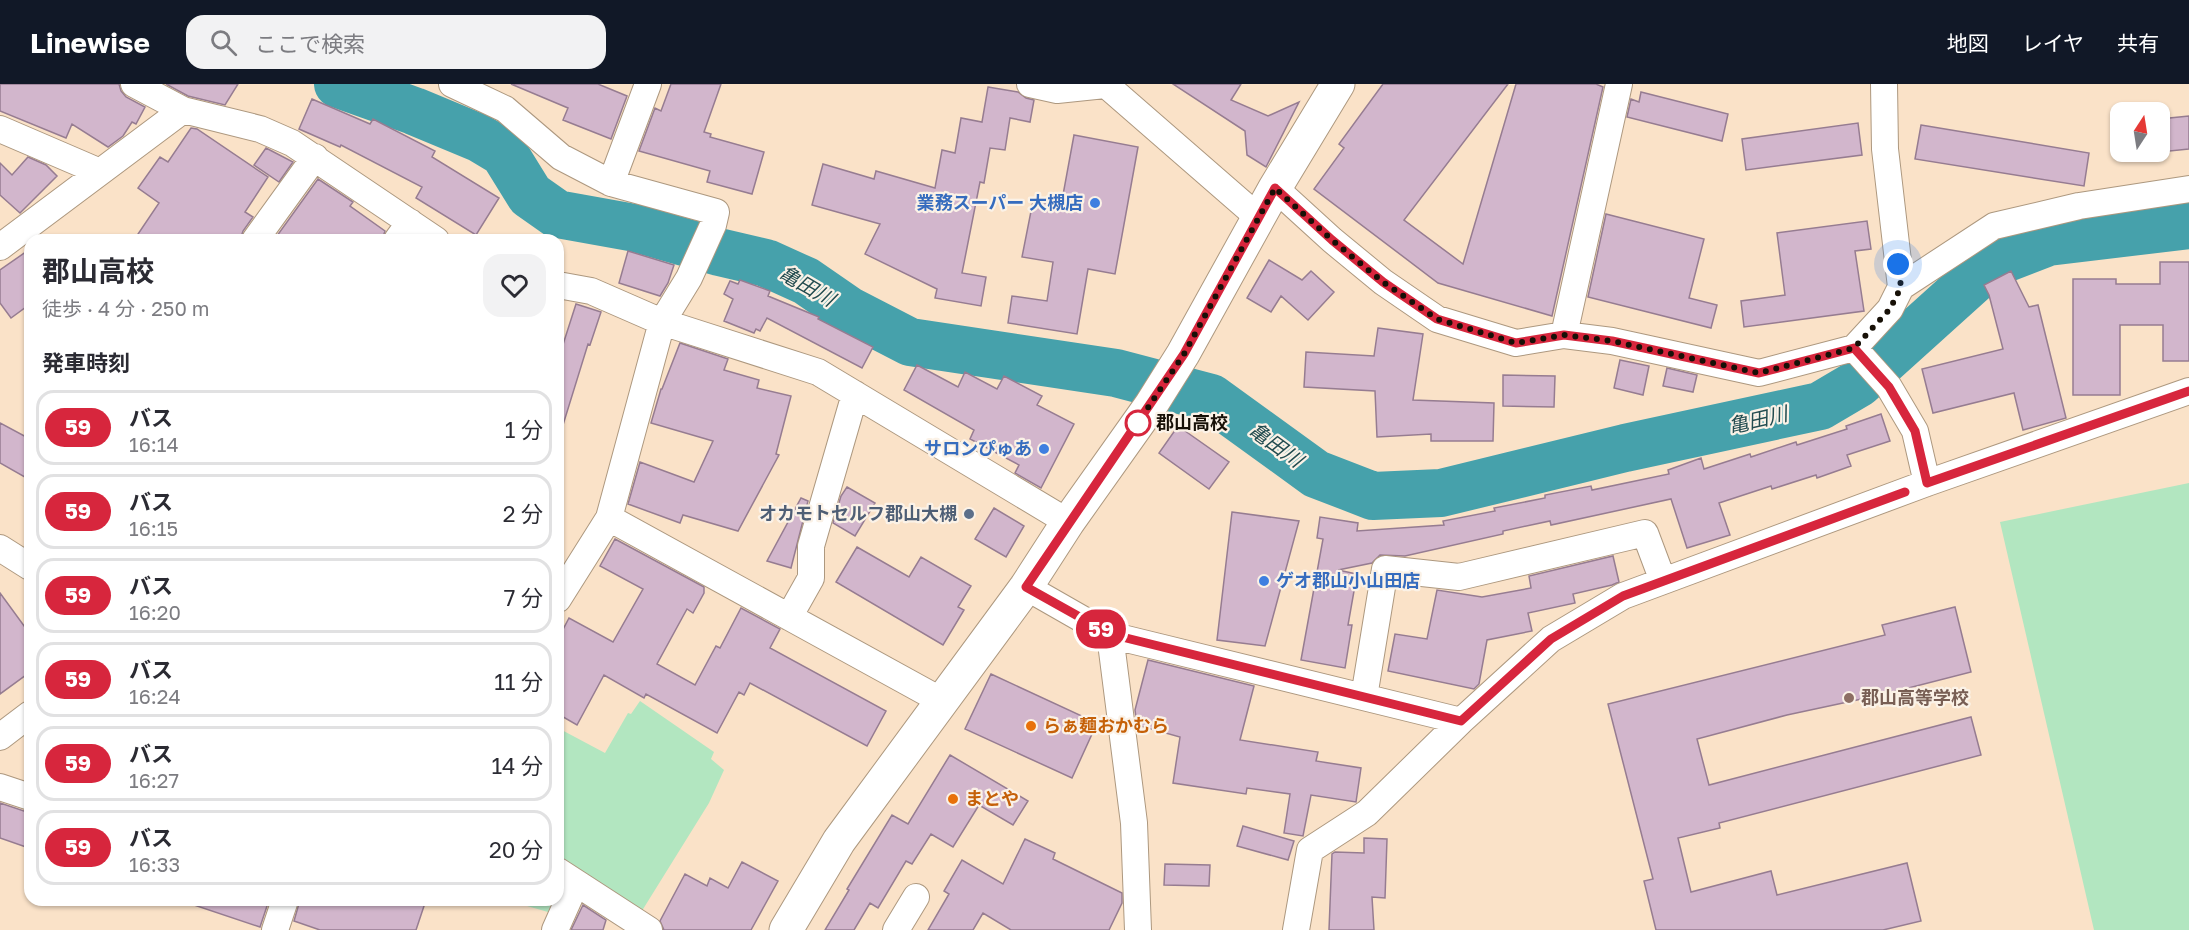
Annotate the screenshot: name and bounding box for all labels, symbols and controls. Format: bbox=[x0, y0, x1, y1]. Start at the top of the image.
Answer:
search box bbox=[186, 15, 606, 69]
text: Linewise bbox=[30, 26, 150, 59]
icon: search bbox=[207, 26, 240, 59]
text: ここで検索 bbox=[255, 30, 365, 57]
text: 地図 bbox=[1947, 30, 1989, 56]
text: レイヤ bbox=[2022, 30, 2084, 56]
text: 共有 bbox=[2117, 30, 2159, 56]
north arrow bbox=[2110, 102, 2170, 162]
map controls bbox=[2110, 102, 2170, 162]
place label: 業務スーパー 大槻店 bbox=[917, 191, 1083, 213]
marker: 業務スーパー 大槻店 bbox=[1088, 196, 1102, 210]
your location bbox=[1883, 249, 1913, 279]
text: 郡山高校 bbox=[42, 254, 154, 287]
button: heart bbox=[483, 254, 546, 317]
water label: 亀田川 bbox=[776, 260, 841, 312]
text: 徒歩 · 4 分 · 250 m bbox=[42, 296, 210, 320]
text: 発車時刻 bbox=[42, 349, 130, 376]
water label: 亀田川 bbox=[1726, 400, 1792, 437]
text: バス bbox=[129, 404, 173, 431]
marker: 郡山高校 bbox=[1125, 410, 1151, 436]
place label: 郡山高校 bbox=[1156, 411, 1228, 433]
text: 59 bbox=[65, 414, 91, 440]
text: 1 分 bbox=[505, 416, 543, 443]
water label: 亀田川 bbox=[1245, 417, 1310, 473]
text: 16:14 bbox=[129, 432, 179, 456]
place label: サロンぴゅあ bbox=[924, 437, 1032, 459]
marker: サロンぴゅあ bbox=[1037, 442, 1051, 456]
text: バス bbox=[129, 488, 173, 515]
text: 59 bbox=[65, 498, 91, 524]
text: 2 分 bbox=[503, 500, 543, 527]
place label: オカモトセルフ郡山大槻 bbox=[759, 502, 957, 524]
marker: オカモトセルフ郡山大槻 bbox=[962, 507, 976, 521]
text: 16:15 bbox=[129, 516, 178, 540]
place label: ゲオ郡山小山田店 bbox=[1276, 569, 1420, 591]
text: バス bbox=[129, 572, 173, 599]
marker: ゲオ郡山小山田店 bbox=[1257, 574, 1271, 588]
text: 59 bbox=[65, 582, 91, 608]
text: 7 分 bbox=[504, 584, 543, 611]
text: 16:20 bbox=[129, 600, 181, 624]
line badge: 59 bbox=[1074, 610, 1128, 648]
text: 59 bbox=[1088, 616, 1114, 642]
text: バス bbox=[129, 656, 173, 683]
text: 59 bbox=[65, 666, 91, 692]
text: 11 分 bbox=[494, 668, 543, 695]
text: 16:24 bbox=[129, 684, 181, 708]
place label: 郡山高等学校 bbox=[1861, 686, 1969, 708]
marker: 郡山高等学校 bbox=[1842, 691, 1856, 705]
place label: らぁ麺おかむら bbox=[1043, 714, 1169, 736]
marker: らぁ麺おかむら bbox=[1024, 719, 1038, 733]
text: バス bbox=[129, 740, 173, 767]
text: 59 bbox=[65, 750, 91, 776]
text: 14 分 bbox=[491, 752, 543, 779]
text: 16:27 bbox=[129, 768, 179, 792]
place label: まとや bbox=[965, 787, 1019, 809]
marker: まとや bbox=[946, 792, 960, 806]
text: バス bbox=[129, 824, 173, 851]
text: 59 bbox=[65, 834, 91, 860]
text: 20 分 bbox=[489, 836, 543, 863]
text: 16:33 bbox=[129, 852, 180, 876]

